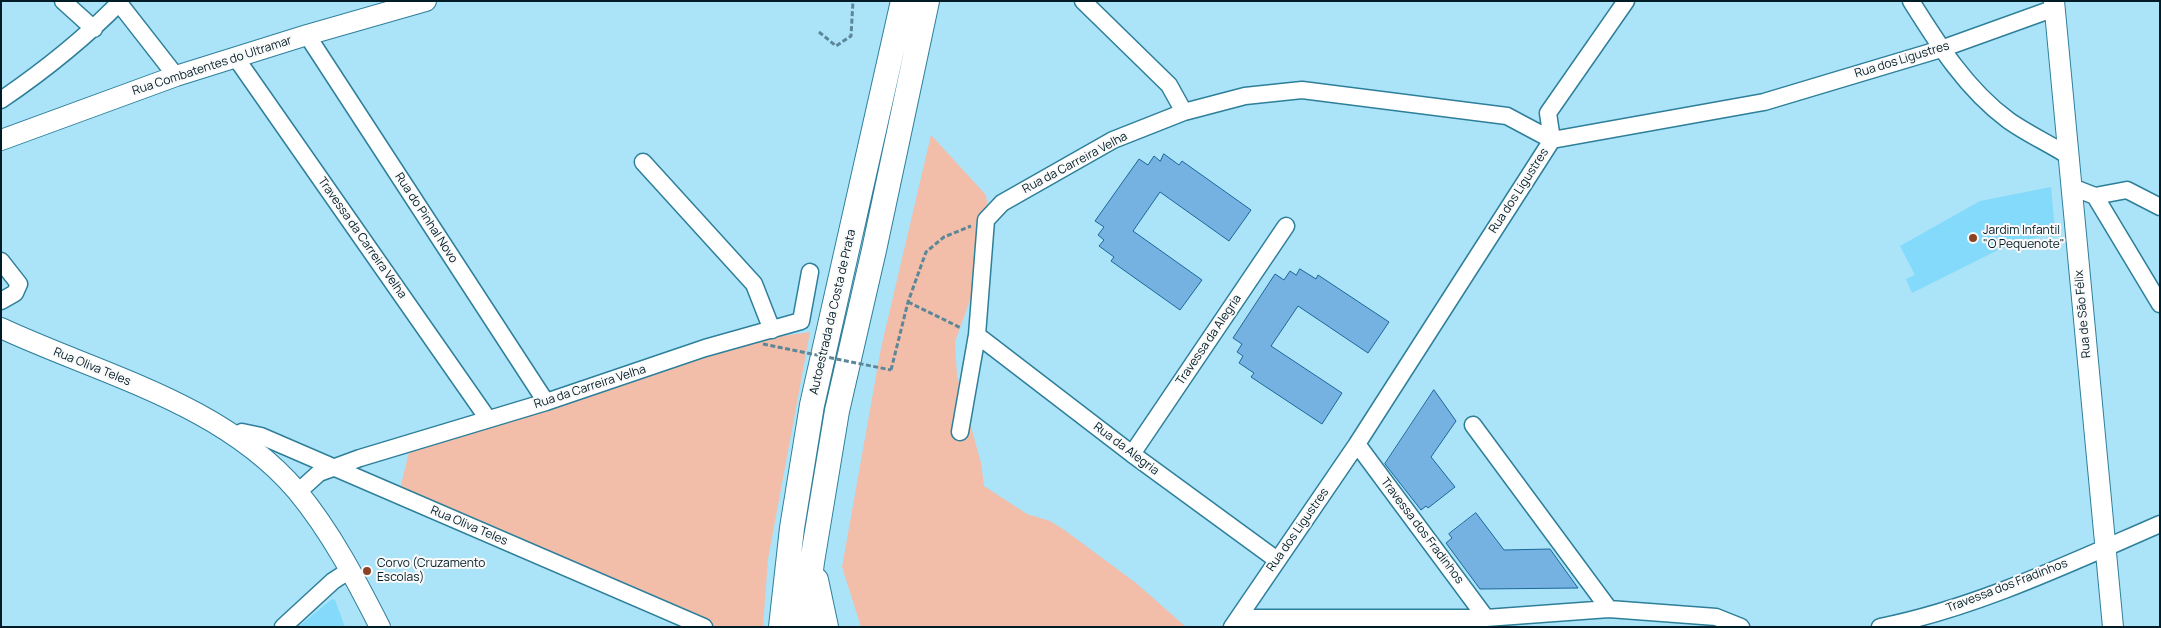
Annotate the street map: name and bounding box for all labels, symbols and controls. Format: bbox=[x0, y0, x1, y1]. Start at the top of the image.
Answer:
street label: Rua Combatentes do Ultramar bbox=[130, 33, 294, 99]
street label: Rua dos Ligustres bbox=[1853, 39, 1951, 81]
street label: Rua da Carreira Velha bbox=[1020, 129, 1130, 197]
street label: Rua dos Ligustres bbox=[1486, 146, 1552, 236]
street label: Rua do Pinhal Novo bbox=[391, 170, 461, 266]
street label: Travessa da Carreira Velha bbox=[315, 175, 409, 301]
place label: Jardim Infantil "O Pequenote" bbox=[1983, 224, 2065, 252]
street label: Autoestrada da Costa de Prata bbox=[807, 228, 859, 396]
marker: Jardim Infantil "O Pequenote" bbox=[1967, 232, 1979, 244]
street label: Rua de São Félix bbox=[2072, 269, 2094, 359]
street label: Travessa da Alegria bbox=[1173, 292, 1245, 388]
street label: Rua Oliva Teles bbox=[51, 345, 133, 389]
street label: Rua da Carreira Velha bbox=[532, 362, 648, 412]
street label: Rua da Alegria bbox=[1090, 420, 1162, 478]
street label: Travessa dos Fradinhos bbox=[1378, 475, 1466, 587]
street label: Rua dos Ligustres bbox=[1264, 486, 1332, 574]
street label: Rua Oliva Teles bbox=[428, 503, 510, 549]
street label: Travessa dos Fradinhos bbox=[1944, 556, 2070, 616]
place label: Corvo (Cruzamento Escolas) bbox=[377, 557, 485, 585]
marker: Corvo (Cruzamento Escolas) bbox=[361, 565, 373, 577]

